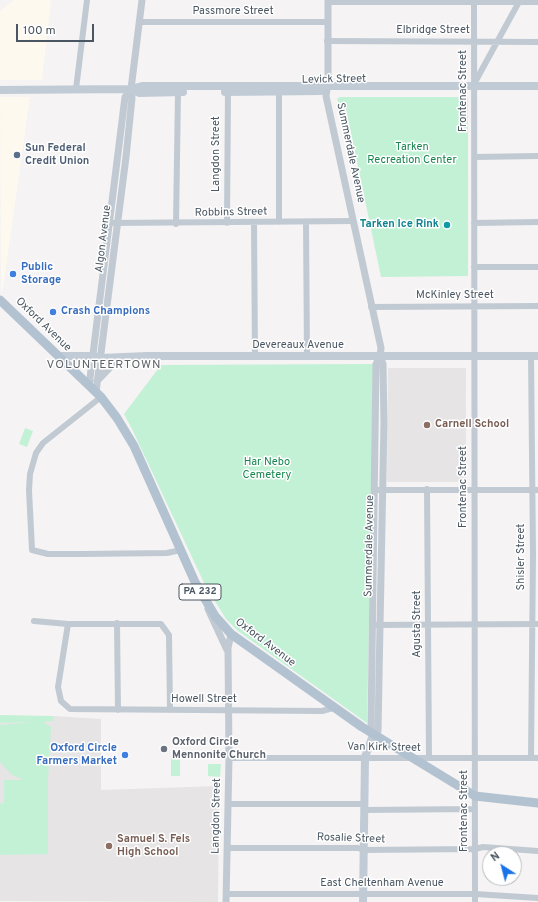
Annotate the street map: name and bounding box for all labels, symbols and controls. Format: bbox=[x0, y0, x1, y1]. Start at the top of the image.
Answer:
street label: Passmore Street bbox=[192, 5, 274, 19]
scale bar bbox=[18, 16, 96, 42]
text: 100 m bbox=[23, 23, 56, 39]
street label: Elbridge Street bbox=[396, 24, 470, 38]
street label: Frontenac Street bbox=[457, 50, 471, 132]
street label: Levick Street bbox=[302, 73, 366, 87]
street label: Summerdale Avenue bbox=[333, 102, 367, 204]
street label: Langdon Street bbox=[210, 116, 224, 192]
park label: Tarken Recreation Center bbox=[367, 141, 457, 167]
place label: Sun Federal Credit Union bbox=[25, 142, 89, 168]
marker: Sun Federal Credit Union bbox=[12, 150, 22, 160]
street label: Algon Avenue bbox=[93, 204, 115, 274]
street label: Robbins Street bbox=[195, 206, 267, 220]
place label: Tarken Ice Rink bbox=[360, 218, 439, 232]
marker: Tarken Ice Rink bbox=[442, 220, 452, 230]
place label: Public Storage bbox=[21, 261, 61, 287]
marker: Public Storage bbox=[8, 269, 18, 279]
street label: McKinley Street bbox=[416, 289, 494, 303]
street label: Oxford Avenue bbox=[12, 295, 74, 355]
place label: Crash Champions bbox=[61, 305, 150, 319]
marker: Crash Champions bbox=[48, 307, 58, 317]
street label: Devereaux Avenue bbox=[252, 339, 344, 353]
district label: VOLUNTEERTOWN bbox=[47, 359, 161, 373]
place label: Carnell School bbox=[435, 418, 509, 432]
marker: Carnell School bbox=[422, 420, 432, 430]
street label: Frontenac Street bbox=[457, 446, 471, 528]
park label: Har Nebo Cemetery bbox=[243, 456, 291, 482]
street label: Summerdale Avenue bbox=[363, 495, 377, 597]
street label: Shisler Street bbox=[515, 524, 529, 590]
road number: PA 232 bbox=[179, 584, 221, 600]
street label: Agusta Street bbox=[411, 590, 425, 658]
street label: Oxford Avenue bbox=[232, 616, 298, 670]
street label: Howell Street bbox=[171, 693, 237, 707]
place label: Oxford Circle Mennonite Church bbox=[172, 736, 266, 762]
street label: Van Kirk Street bbox=[347, 741, 421, 755]
place label: Oxford Circle Farmers Market bbox=[37, 742, 117, 768]
marker: Oxford Circle Mennonite Church bbox=[159, 744, 169, 754]
marker: Oxford Circle Farmers Market bbox=[120, 750, 130, 760]
street label: Frontenac Street bbox=[458, 770, 472, 852]
street label: Langdon Street bbox=[210, 778, 224, 854]
street label: Rosalie Street bbox=[317, 831, 385, 847]
place label: Samuel S. Fels High School bbox=[117, 833, 190, 859]
marker: Samuel S. Fels High School bbox=[104, 841, 114, 851]
north arrow bbox=[482, 846, 522, 886]
text: N bbox=[488, 849, 503, 865]
street label: East Cheltenham Avenue bbox=[320, 877, 444, 891]

